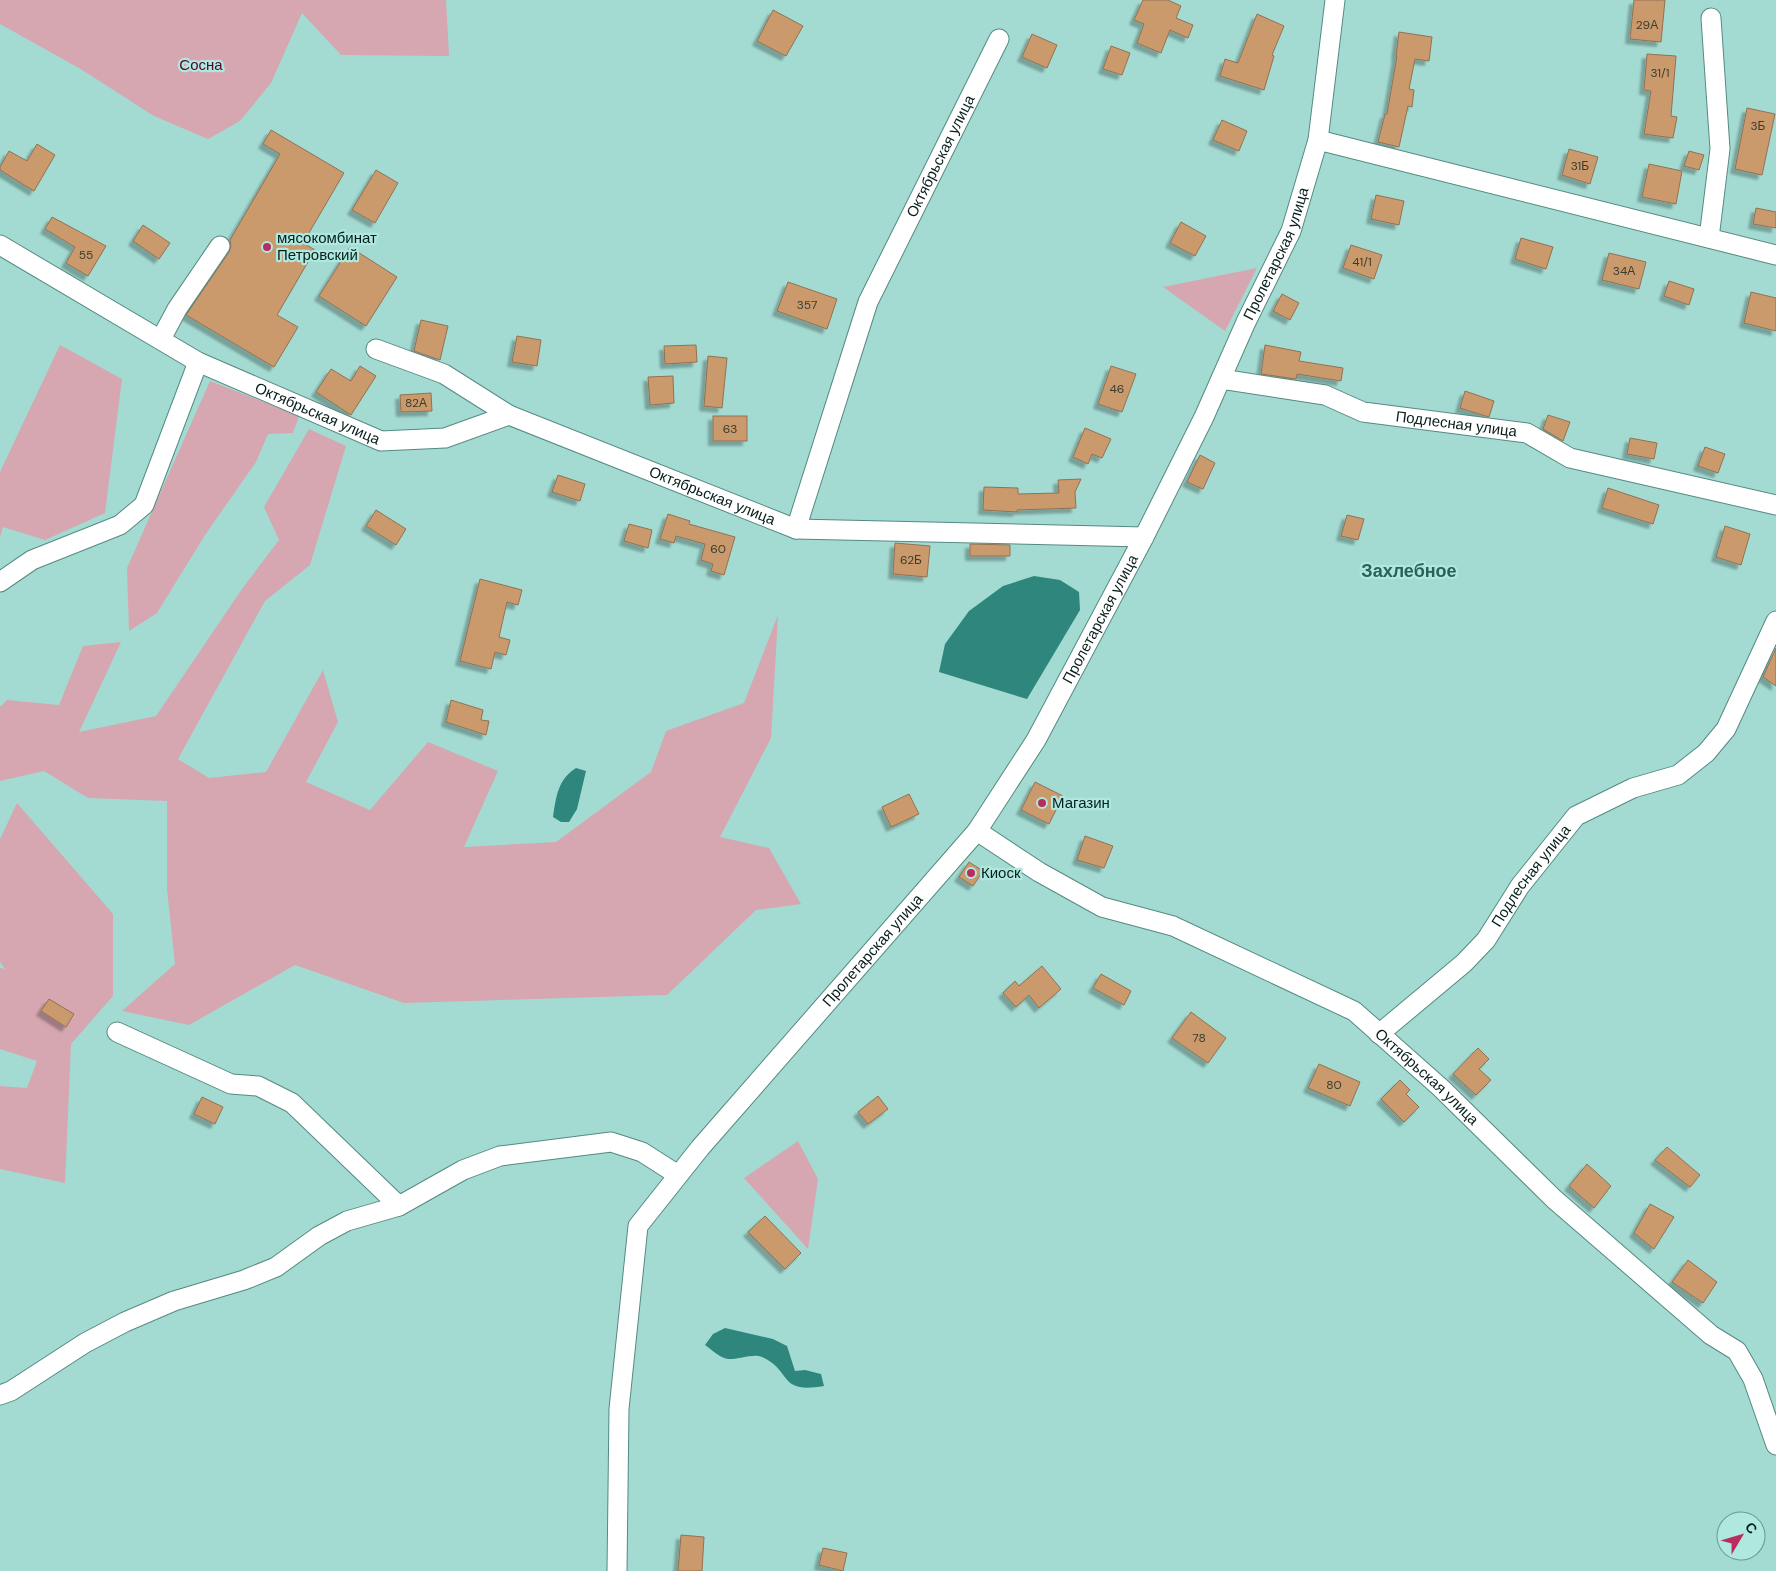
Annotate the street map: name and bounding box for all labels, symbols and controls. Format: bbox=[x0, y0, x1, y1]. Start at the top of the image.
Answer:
house number: 29А bbox=[1636, 17, 1658, 33]
park label: Сосна bbox=[179, 55, 223, 75]
house number: 31/1 bbox=[1650, 65, 1670, 81]
street label: Октябрьская улица bbox=[902, 91, 980, 221]
house number: 3Б bbox=[1751, 118, 1766, 134]
house number: 31Б bbox=[1571, 158, 1589, 174]
street label: Пролетарская улица bbox=[1239, 184, 1314, 323]
place label: мясокомбинат Петровский bbox=[277, 228, 377, 265]
marker: мясокомбинат Петровский bbox=[261, 241, 273, 253]
house number: 55 bbox=[79, 247, 93, 263]
house number: 41/1 bbox=[1352, 254, 1372, 270]
house number: 34А bbox=[1613, 263, 1635, 279]
house number: 357 bbox=[797, 297, 817, 313]
street label: Октябрьская улица bbox=[252, 378, 384, 450]
house number: 46 bbox=[1110, 381, 1124, 397]
house number: 82А bbox=[405, 395, 427, 411]
street label: Подлесная улица bbox=[1395, 406, 1519, 442]
house number: 63 bbox=[723, 421, 737, 437]
street label: Октябрьская улица bbox=[646, 462, 779, 530]
house number: 60 bbox=[710, 541, 726, 557]
street label: Пролетарская улица bbox=[1058, 551, 1143, 687]
house number: 62Б bbox=[900, 552, 922, 568]
district label: Захлебное bbox=[1361, 559, 1457, 583]
place label: Магазин bbox=[1052, 793, 1110, 813]
marker: Магазин bbox=[1036, 797, 1048, 809]
street label: Подлесная улица bbox=[1487, 820, 1576, 931]
place label: Киоск bbox=[981, 863, 1021, 883]
marker: Киоск bbox=[965, 867, 977, 879]
street label: Пролетарская улица bbox=[818, 889, 928, 1011]
street label: Октябрьская улица bbox=[1371, 1024, 1484, 1130]
house number: 78 bbox=[1192, 1030, 1206, 1046]
house number: 80 bbox=[1326, 1077, 1342, 1093]
north arrow bbox=[1716, 1511, 1766, 1561]
text: С bbox=[1741, 1518, 1761, 1538]

